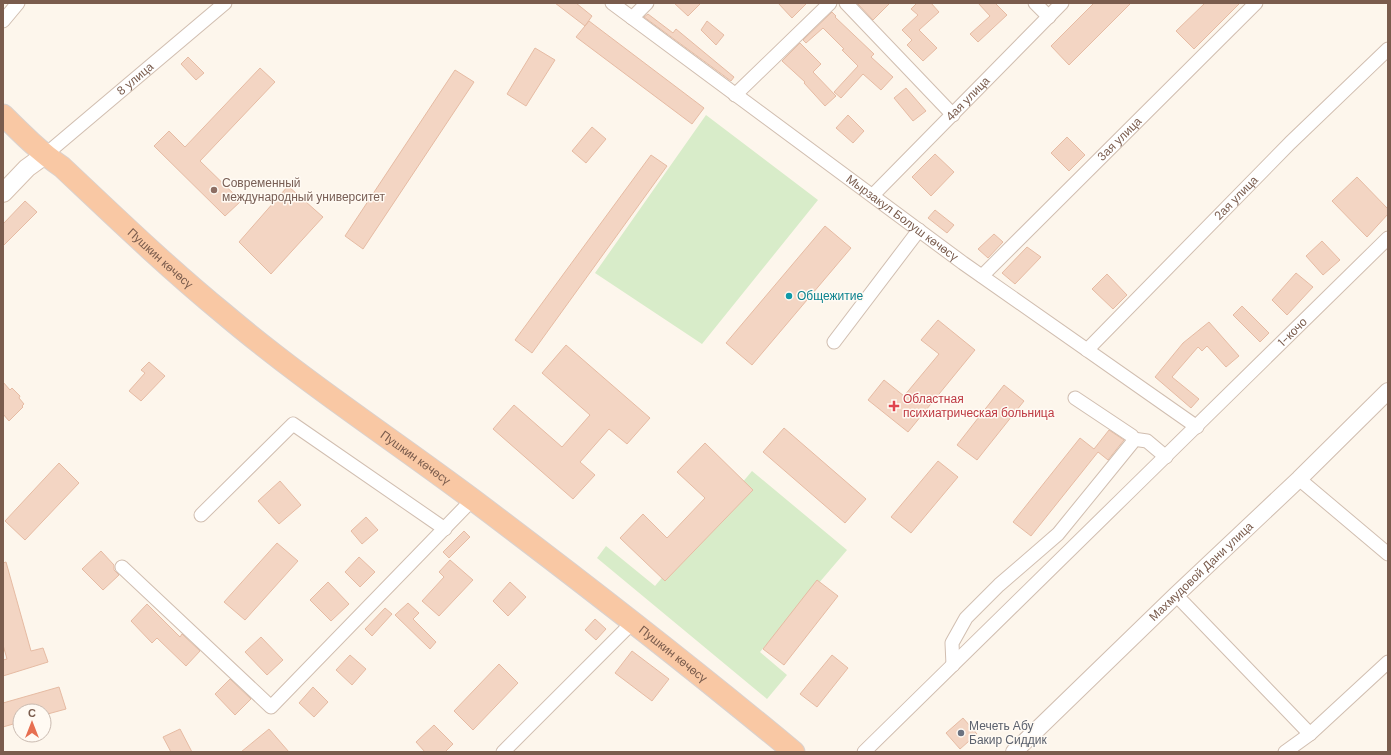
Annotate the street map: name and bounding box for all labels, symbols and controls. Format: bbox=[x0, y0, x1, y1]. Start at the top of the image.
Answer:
street label: 8 улица bbox=[113, 59, 157, 99]
street label: 4ая улица bbox=[942, 73, 994, 125]
street label: 3ая улица bbox=[1094, 113, 1145, 165]
street label: Мырзакул Болуш көчөсү bbox=[843, 171, 961, 265]
street label: 2ая улица bbox=[1211, 172, 1262, 224]
place label: Современный международный университет bbox=[222, 175, 386, 205]
marker: Современный международный университет bbox=[209, 185, 219, 195]
street label: Пушкин көчөсү bbox=[124, 225, 196, 292]
place label: Общежитие bbox=[797, 288, 863, 304]
marker: Общежитие bbox=[784, 291, 794, 301]
street label: 1-кочо bbox=[1274, 314, 1311, 350]
place label: Областная психиатрическая больница bbox=[903, 391, 1055, 421]
marker: Областная психиатрическая больница bbox=[888, 400, 900, 412]
street label: Пушкин көчөсү bbox=[377, 427, 454, 489]
street label: Махмудовой Дани улица bbox=[1146, 518, 1257, 625]
street label: Пушкин көчөсү bbox=[636, 622, 711, 686]
north arrow bbox=[12, 703, 52, 743]
text: С bbox=[28, 706, 36, 720]
place label: Мечеть Абу Бакир Сиддик bbox=[969, 718, 1047, 748]
marker: Мечеть Абу Бакир Сиддик bbox=[956, 728, 966, 738]

